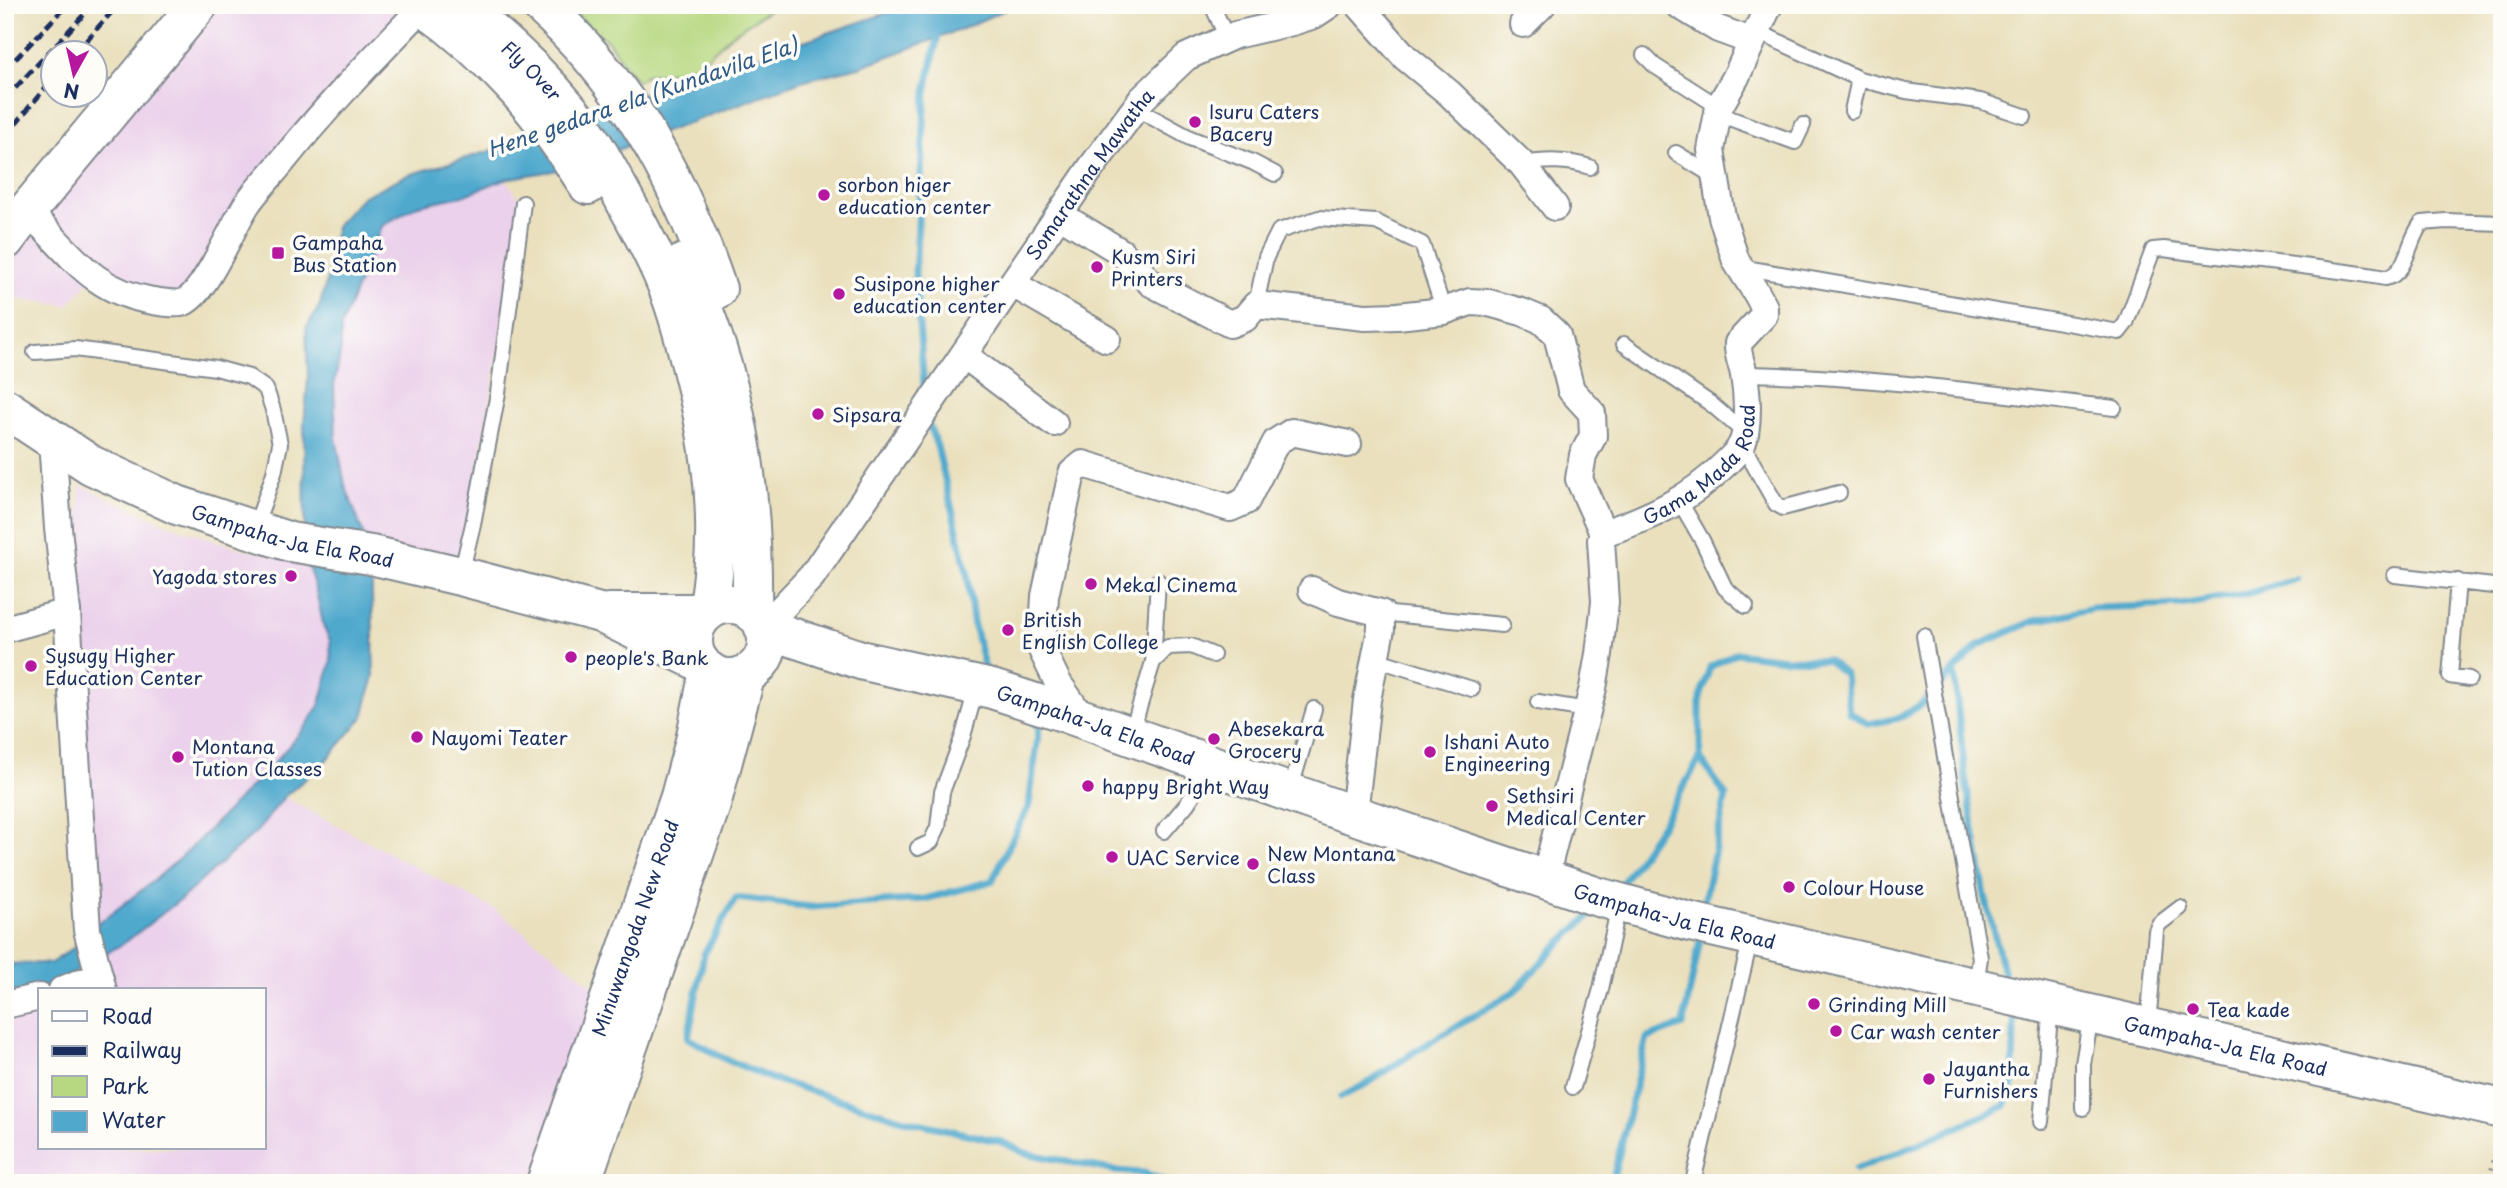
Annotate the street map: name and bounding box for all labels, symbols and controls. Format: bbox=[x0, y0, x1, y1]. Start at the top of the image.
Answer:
water label: Hene gedara ela (Kundavila Ela) bbox=[482, 27, 803, 164]
street label: Fly Over bbox=[496, 33, 569, 107]
north arrow bbox=[38, 38, 108, 108]
text: N bbox=[62, 77, 81, 107]
street label: Somarathna Mawatha bbox=[1018, 81, 1160, 265]
place label: Isuru Caters Bacery bbox=[1209, 97, 1319, 147]
marker: Isuru Caters Bacery bbox=[1187, 114, 1203, 130]
place label: sorbon higer education center bbox=[838, 170, 991, 220]
marker: sorbon higer education center bbox=[816, 187, 832, 203]
place label: Gampaha Bus Station bbox=[292, 228, 397, 278]
place label: Kusm Siri Printers bbox=[1111, 242, 1196, 292]
marker: Gampaha Bus Station bbox=[270, 245, 286, 261]
marker: Kusm Siri Printers bbox=[1089, 259, 1105, 275]
place label: Susipone higher education center bbox=[853, 269, 1006, 319]
marker: Susipone higher education center bbox=[831, 286, 847, 302]
place label: Sipsara bbox=[832, 400, 902, 428]
street label: Gama Mada Road bbox=[1638, 404, 1761, 531]
marker: Sipsara bbox=[810, 406, 826, 422]
street label: Gampaha-Ja Ela Road bbox=[188, 497, 397, 574]
place label: Yagoda stores bbox=[152, 562, 277, 590]
marker: Yagoda stores bbox=[283, 568, 299, 584]
place label: Mekal Cinema bbox=[1105, 570, 1238, 598]
marker: Mekal Cinema bbox=[1083, 576, 1099, 592]
place label: British English College bbox=[1022, 605, 1159, 655]
marker: British English College bbox=[1000, 622, 1016, 638]
place label: Sysugy Higher Education Center bbox=[45, 641, 202, 691]
place label: people's Bank bbox=[585, 643, 709, 671]
marker: people's Bank bbox=[563, 649, 579, 665]
marker: Sysugy Higher Education Center bbox=[23, 658, 39, 674]
street label: Gampaha-Ja Ela Road bbox=[993, 677, 1199, 772]
place label: Abesekara Grocery bbox=[1228, 714, 1324, 764]
place label: Nayomi Teater bbox=[431, 723, 568, 751]
place label: Ishani Auto Engineering bbox=[1444, 727, 1550, 777]
marker: Nayomi Teater bbox=[409, 729, 425, 745]
marker: Abesekara Grocery bbox=[1206, 731, 1222, 747]
place label: Montana Tution Classes bbox=[192, 732, 322, 782]
marker: Ishani Auto Engineering bbox=[1422, 744, 1438, 760]
marker: Montana Tution Classes bbox=[170, 749, 186, 765]
place label: happy Bright Way bbox=[1102, 772, 1269, 800]
marker: happy Bright Way bbox=[1080, 778, 1096, 794]
place label: Sethsiri Medical Center bbox=[1506, 781, 1646, 831]
marker: Sethsiri Medical Center bbox=[1484, 798, 1500, 814]
street label: Minuwangoda New Road bbox=[584, 816, 685, 1040]
place label: New Montana Class bbox=[1267, 839, 1396, 889]
place label: UAC Service bbox=[1126, 843, 1240, 871]
marker: UAC Service bbox=[1104, 849, 1120, 865]
marker: New Montana Class bbox=[1245, 856, 1261, 872]
place label: Colour House bbox=[1803, 873, 1924, 901]
street label: Gampaha-Ja Ela Road bbox=[1570, 876, 1779, 955]
marker: Colour House bbox=[1781, 879, 1797, 895]
legend bbox=[38, 988, 266, 1150]
place label: Grinding Mill bbox=[1828, 990, 1947, 1018]
place label: Tea kade bbox=[2207, 995, 2290, 1023]
marker: Grinding Mill bbox=[1806, 996, 1822, 1012]
text: Road bbox=[102, 999, 153, 1031]
marker: Tea kade bbox=[2185, 1001, 2201, 1017]
street label: Gampaha-Ja Ela Road bbox=[2121, 1008, 2330, 1082]
place label: Car wash center bbox=[1850, 1017, 2001, 1045]
marker: Car wash center bbox=[1828, 1023, 1844, 1039]
text: Railway bbox=[102, 1033, 182, 1065]
place label: Jayantha Furnishers bbox=[1943, 1054, 2038, 1104]
text: Park bbox=[102, 1069, 149, 1101]
marker: Jayantha Furnishers bbox=[1921, 1071, 1937, 1087]
text: Water bbox=[102, 1103, 166, 1135]

